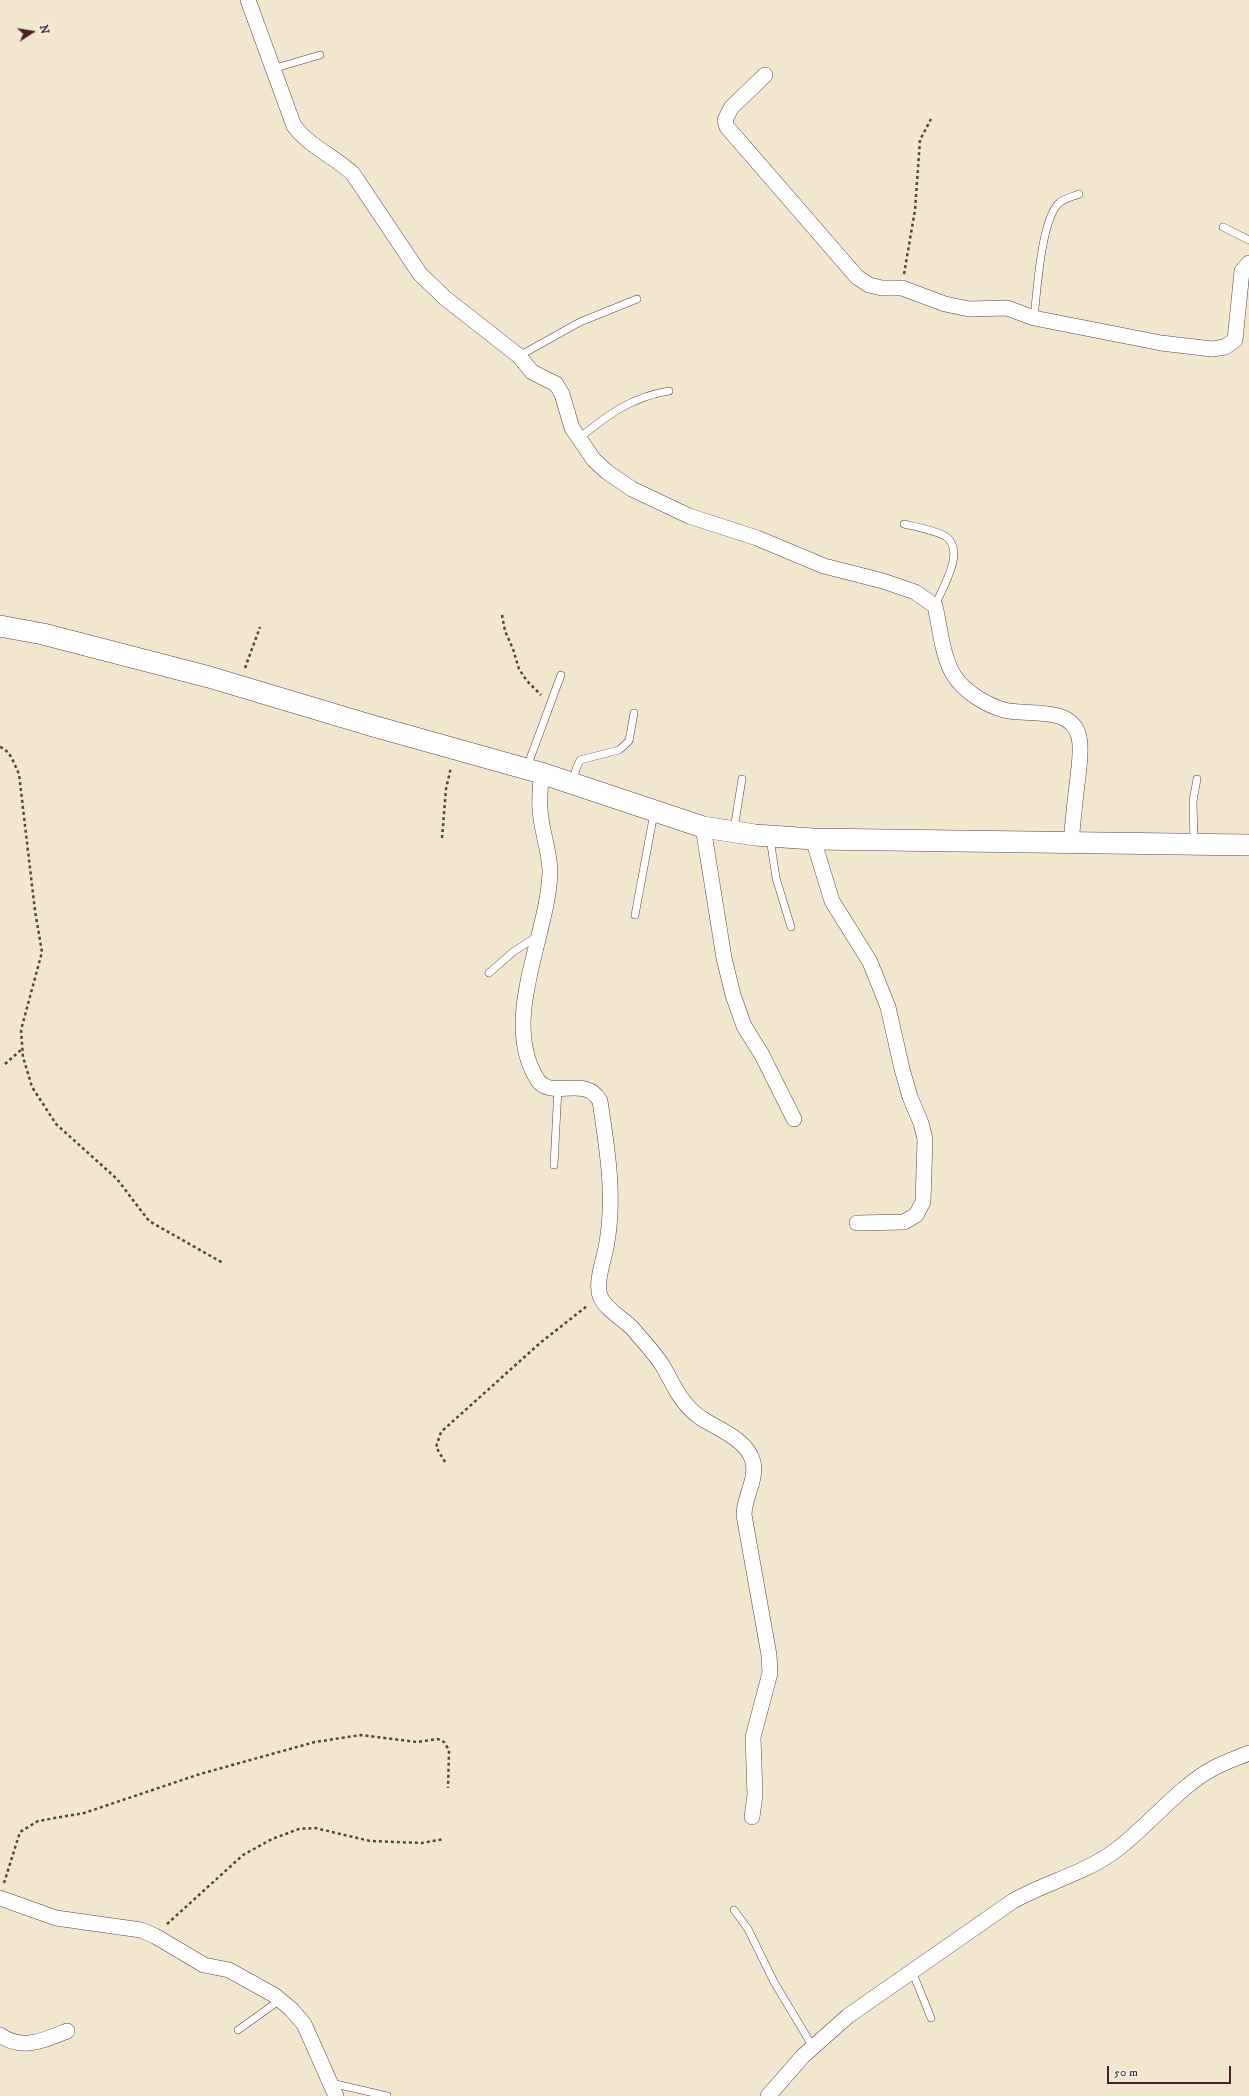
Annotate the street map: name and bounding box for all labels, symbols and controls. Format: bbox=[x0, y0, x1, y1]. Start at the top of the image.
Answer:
north arrow bbox=[12, 12, 52, 52]
text: N bbox=[36, 24, 52, 35]
scale bar bbox=[1109, 2058, 1233, 2084]
text: 50 m bbox=[1114, 2065, 1138, 2080]

